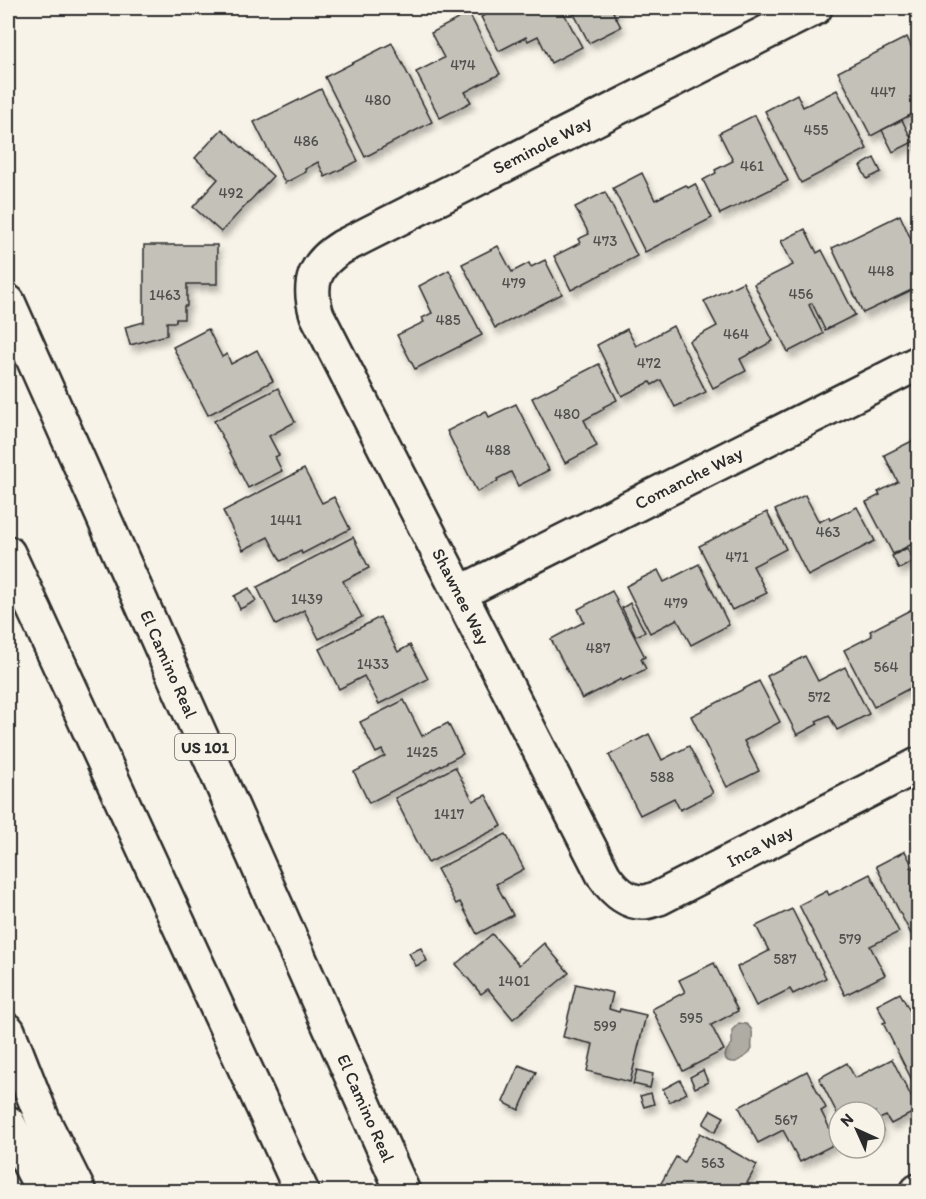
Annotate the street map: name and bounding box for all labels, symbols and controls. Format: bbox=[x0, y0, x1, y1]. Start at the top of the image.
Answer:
house number: 474 bbox=[450, 56, 476, 74]
house number: 447 bbox=[870, 83, 896, 101]
house number: 480 bbox=[365, 91, 391, 109]
street label: Seminole Way bbox=[489, 111, 595, 179]
house number: 455 bbox=[804, 121, 829, 139]
house number: 486 bbox=[293, 132, 319, 150]
house number: 461 bbox=[740, 157, 764, 175]
house number: 492 bbox=[219, 184, 243, 202]
house number: 473 bbox=[593, 232, 617, 250]
house number: 448 bbox=[868, 262, 894, 280]
house number: 479 bbox=[502, 274, 526, 292]
house number: 456 bbox=[789, 285, 813, 303]
house number: 1463 bbox=[149, 286, 181, 304]
house number: 485 bbox=[435, 311, 461, 329]
house number: 464 bbox=[723, 325, 749, 343]
house number: 472 bbox=[637, 354, 661, 372]
house number: 480 bbox=[554, 405, 580, 423]
house number: 488 bbox=[485, 441, 511, 459]
street label: Comanche Way bbox=[631, 442, 747, 514]
house number: 1441 bbox=[270, 511, 302, 529]
house number: 463 bbox=[815, 523, 841, 541]
street label: Shawnee Way bbox=[427, 544, 495, 649]
house number: 471 bbox=[725, 548, 749, 566]
house number: 1439 bbox=[291, 590, 323, 608]
house number: 479 bbox=[664, 594, 688, 612]
street label: El Camino Real bbox=[135, 606, 202, 721]
house number: 487 bbox=[586, 639, 611, 657]
house number: 1433 bbox=[357, 655, 389, 673]
house number: 564 bbox=[874, 658, 898, 676]
house number: 572 bbox=[807, 688, 831, 706]
road number: US 101 bbox=[175, 734, 235, 760]
house number: 1425 bbox=[406, 743, 438, 761]
house number: 588 bbox=[650, 768, 674, 786]
house number: 1417 bbox=[434, 805, 465, 823]
street label: Inca Way bbox=[723, 820, 797, 872]
house number: 579 bbox=[838, 930, 862, 948]
house number: 587 bbox=[773, 950, 797, 968]
house number: 1401 bbox=[498, 972, 530, 990]
house number: 595 bbox=[679, 1009, 703, 1027]
house number: 599 bbox=[593, 1017, 617, 1035]
street label: El Camino Real bbox=[332, 1051, 399, 1166]
north arrow bbox=[827, 1100, 887, 1160]
text: N bbox=[836, 1109, 857, 1130]
house number: 567 bbox=[774, 1111, 798, 1129]
house number: 563 bbox=[701, 1154, 725, 1172]

